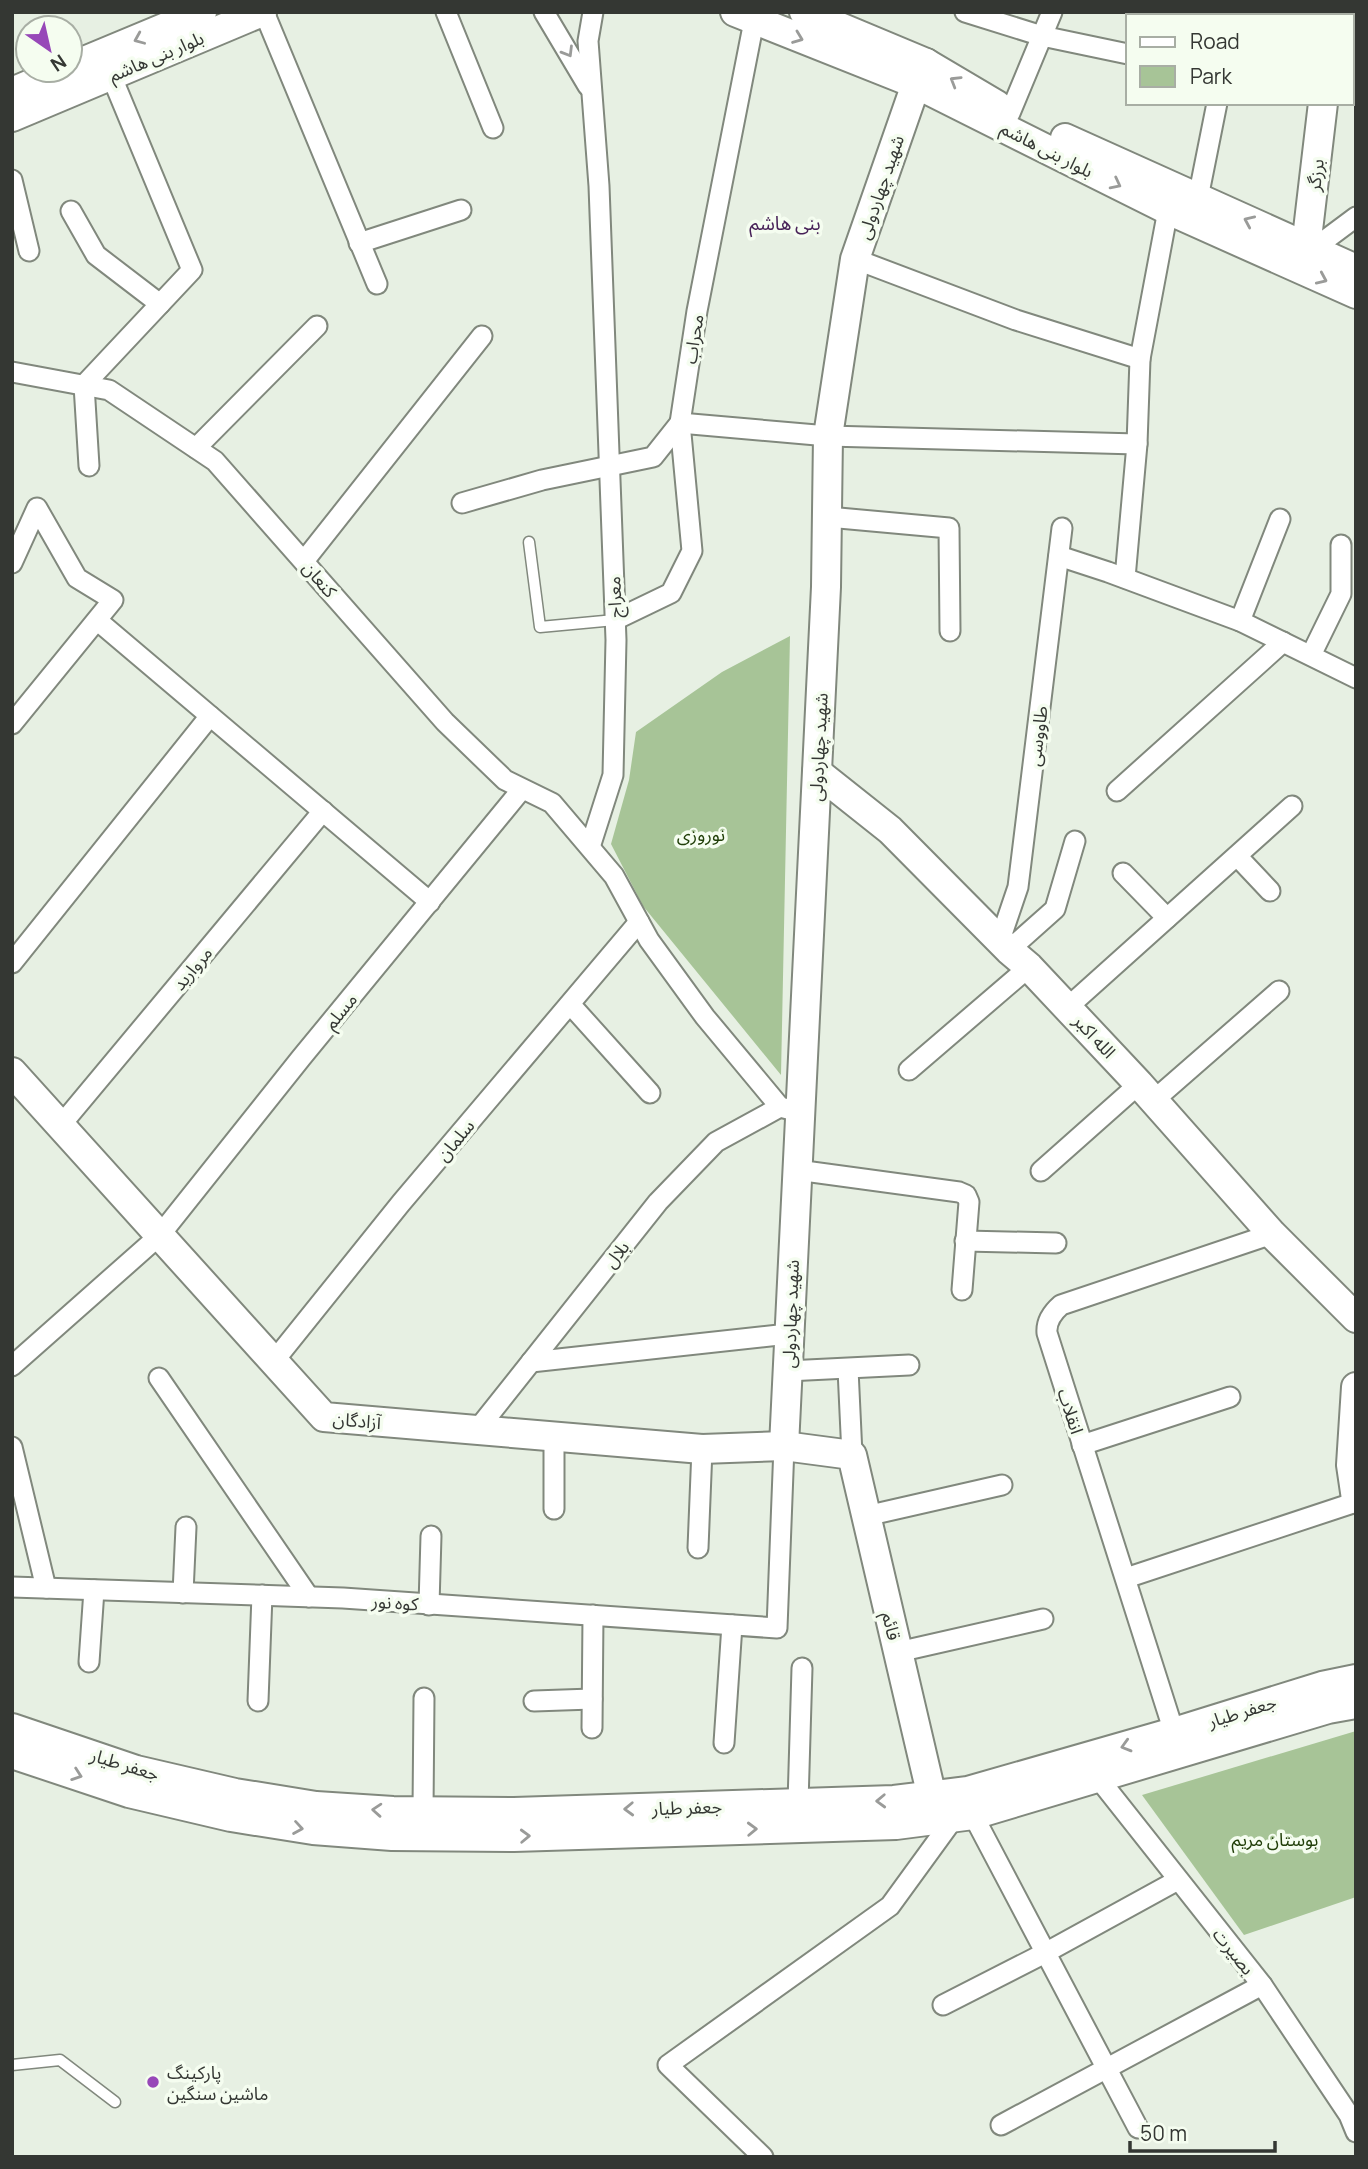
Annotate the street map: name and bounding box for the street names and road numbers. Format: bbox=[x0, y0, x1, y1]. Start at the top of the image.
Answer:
street label: بلوار بنی هاشم bbox=[105, 25, 208, 89]
street label: بلوار بنی هاشم bbox=[996, 115, 1097, 184]
street label: شهید چهاردولی bbox=[851, 132, 909, 242]
street label: برزگر bbox=[1301, 157, 1329, 194]
street label: محراب bbox=[677, 313, 709, 365]
street label: کنعان bbox=[298, 556, 343, 603]
street label: معراج bbox=[601, 576, 629, 618]
street label: شهید چهاردولی bbox=[803, 692, 833, 802]
street label: طاووسی bbox=[1021, 704, 1053, 768]
street label: مروارید bbox=[167, 941, 217, 995]
street label: مسلم bbox=[318, 988, 364, 1035]
street label: الله اکبر bbox=[1068, 1008, 1121, 1063]
street label: سلمان bbox=[431, 1114, 479, 1166]
street label: بلال bbox=[598, 1236, 634, 1272]
street label: شهید چهاردولی bbox=[776, 1259, 804, 1369]
street label: انقلاب bbox=[1052, 1385, 1090, 1437]
street label: آزادگان bbox=[332, 1406, 383, 1434]
street label: کوه نور bbox=[370, 1588, 420, 1616]
street label: قائم bbox=[875, 1610, 907, 1643]
street label: جعفر طیار bbox=[1204, 1689, 1279, 1733]
street label: جعفر طیار bbox=[87, 1742, 162, 1786]
street label: جعفر طیار bbox=[650, 1794, 723, 1820]
street label: بصیرت bbox=[1208, 1923, 1260, 1979]

